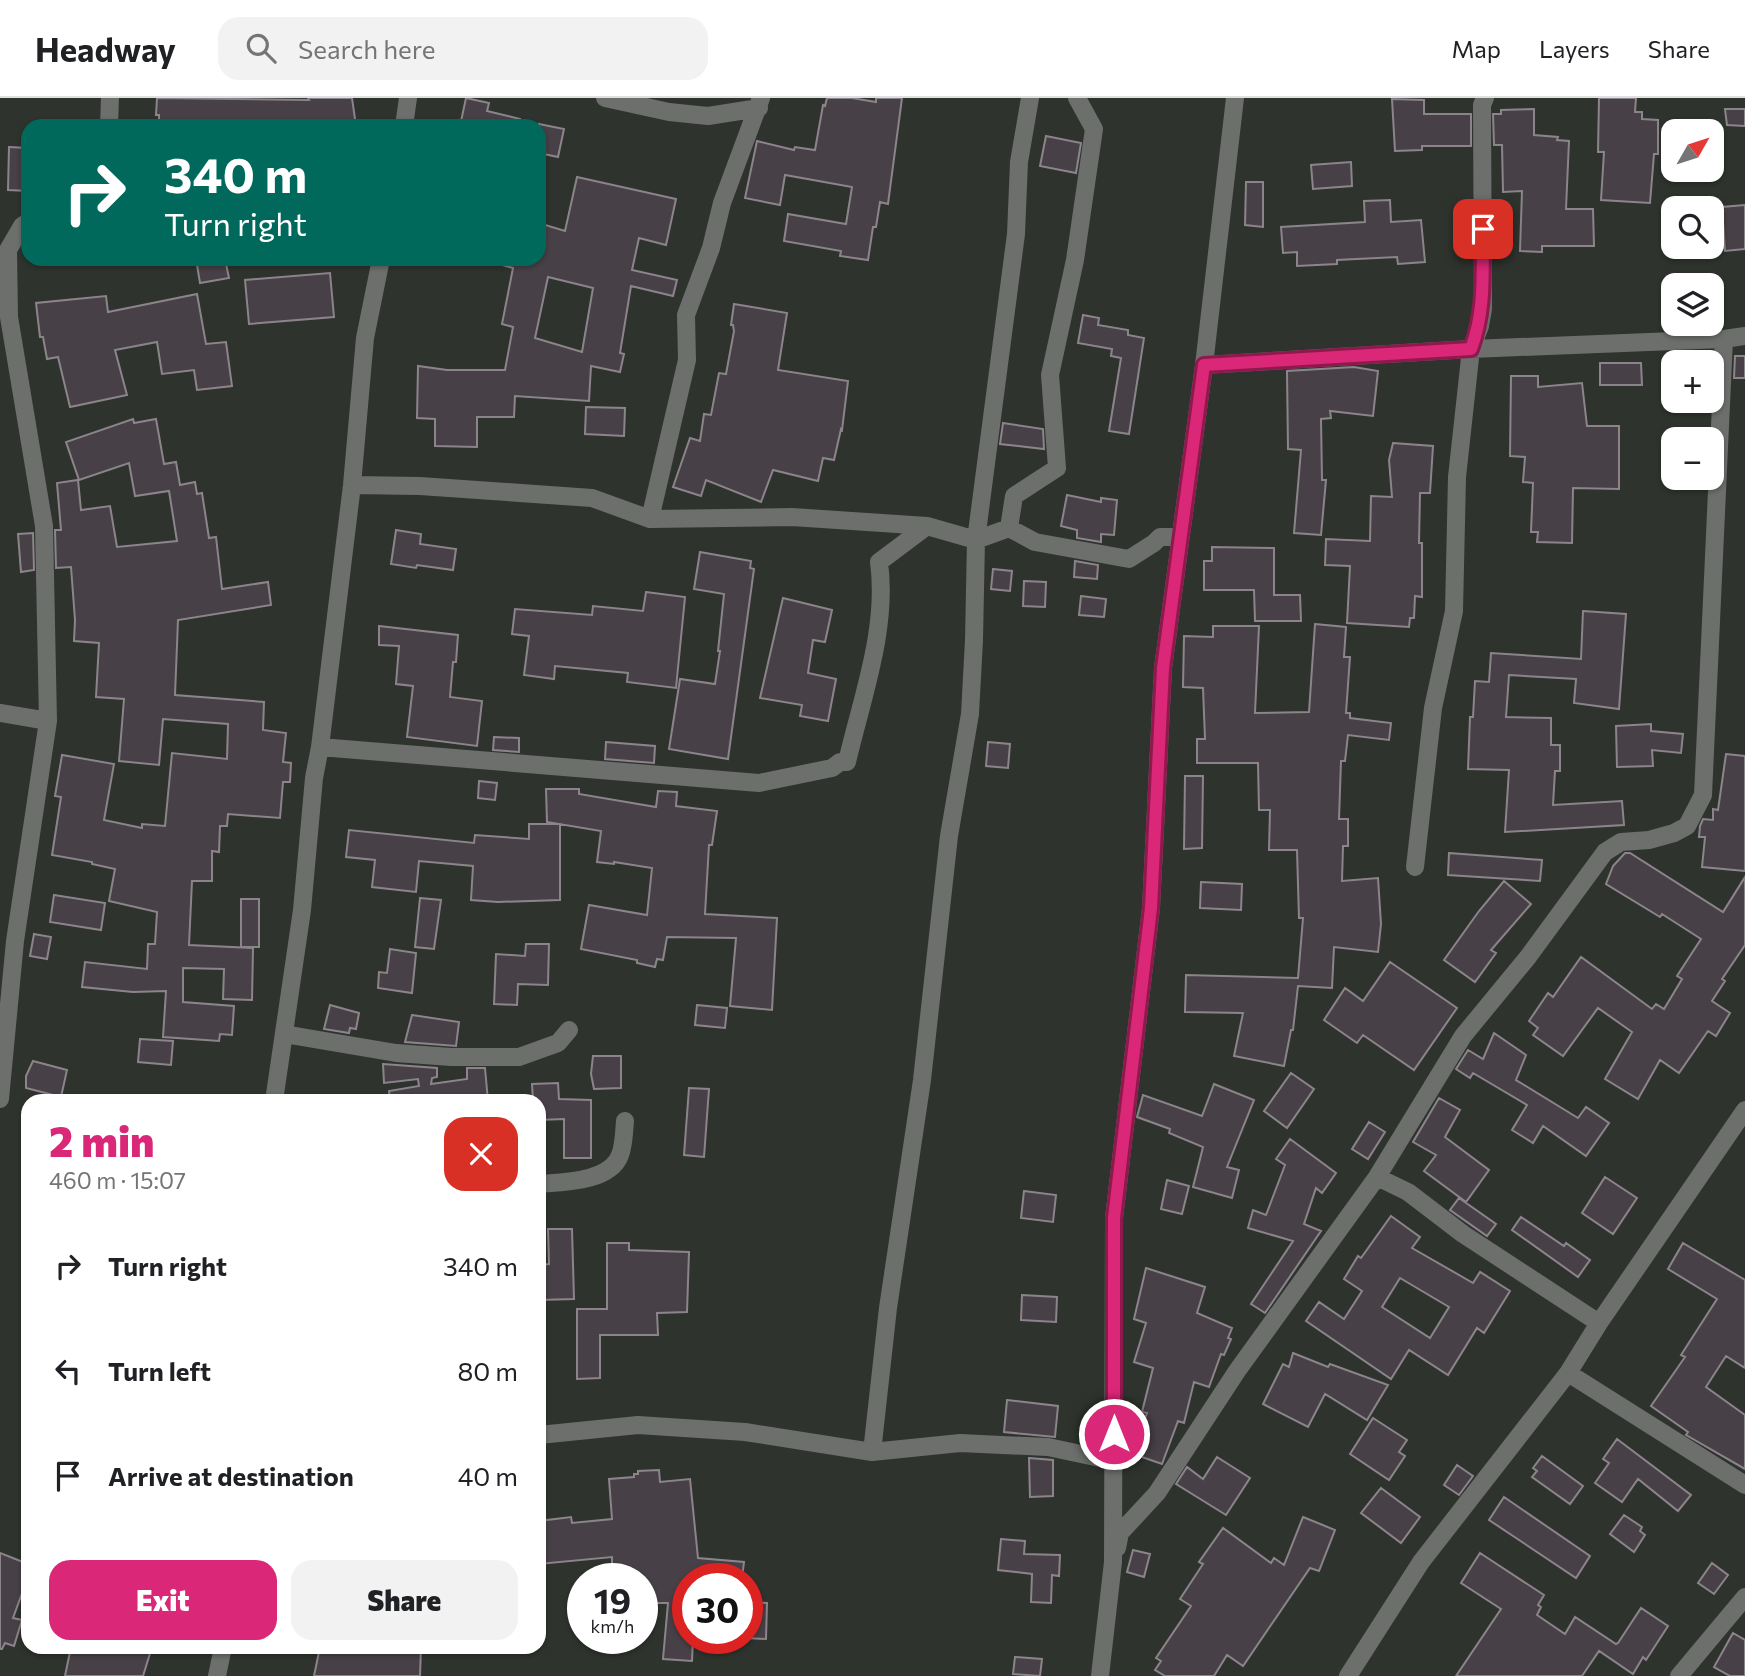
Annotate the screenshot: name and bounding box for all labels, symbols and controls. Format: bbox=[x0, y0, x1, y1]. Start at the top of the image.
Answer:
search box bbox=[218, 17, 708, 80]
text: Headway bbox=[35, 28, 176, 69]
icon: search bbox=[242, 29, 280, 67]
text: Search here bbox=[298, 33, 436, 64]
text: Map bbox=[1452, 34, 1501, 63]
text: Layers bbox=[1539, 34, 1610, 63]
text: Share bbox=[1648, 34, 1710, 63]
north arrow bbox=[1661, 119, 1724, 182]
map controls bbox=[1661, 119, 1724, 490]
text: 340 m bbox=[164, 143, 307, 203]
icon: right bbox=[49, 147, 140, 238]
button: search bbox=[1661, 196, 1724, 259]
pin bbox=[1453, 199, 1513, 259]
text: Turn right bbox=[164, 203, 307, 243]
icon: arrive bbox=[1464, 210, 1502, 248]
button: layers bbox=[1661, 273, 1724, 336]
button: + bbox=[1661, 350, 1724, 413]
button: − bbox=[1661, 427, 1724, 490]
text: 2 min bbox=[49, 1114, 155, 1166]
button: close bbox=[444, 1117, 518, 1191]
text: 460 m · 15:07 bbox=[49, 1166, 186, 1194]
icon: right bbox=[49, 1247, 87, 1285]
text: Turn right bbox=[108, 1250, 227, 1281]
text: 340 m bbox=[443, 1250, 518, 1281]
icon: left bbox=[49, 1352, 87, 1390]
text: Turn left bbox=[108, 1355, 211, 1386]
text: 80 m bbox=[458, 1355, 518, 1386]
position arrow bbox=[1077, 1397, 1151, 1471]
icon: arrive bbox=[49, 1457, 87, 1495]
text: Arrive at destination bbox=[108, 1460, 354, 1491]
text: 40 m bbox=[458, 1460, 518, 1491]
button: Exit bbox=[49, 1560, 277, 1640]
button: Share bbox=[291, 1560, 518, 1640]
speed limit sign: 30 bbox=[672, 1563, 763, 1654]
text: 19 bbox=[594, 1578, 631, 1621]
text: km/h bbox=[591, 1615, 634, 1637]

